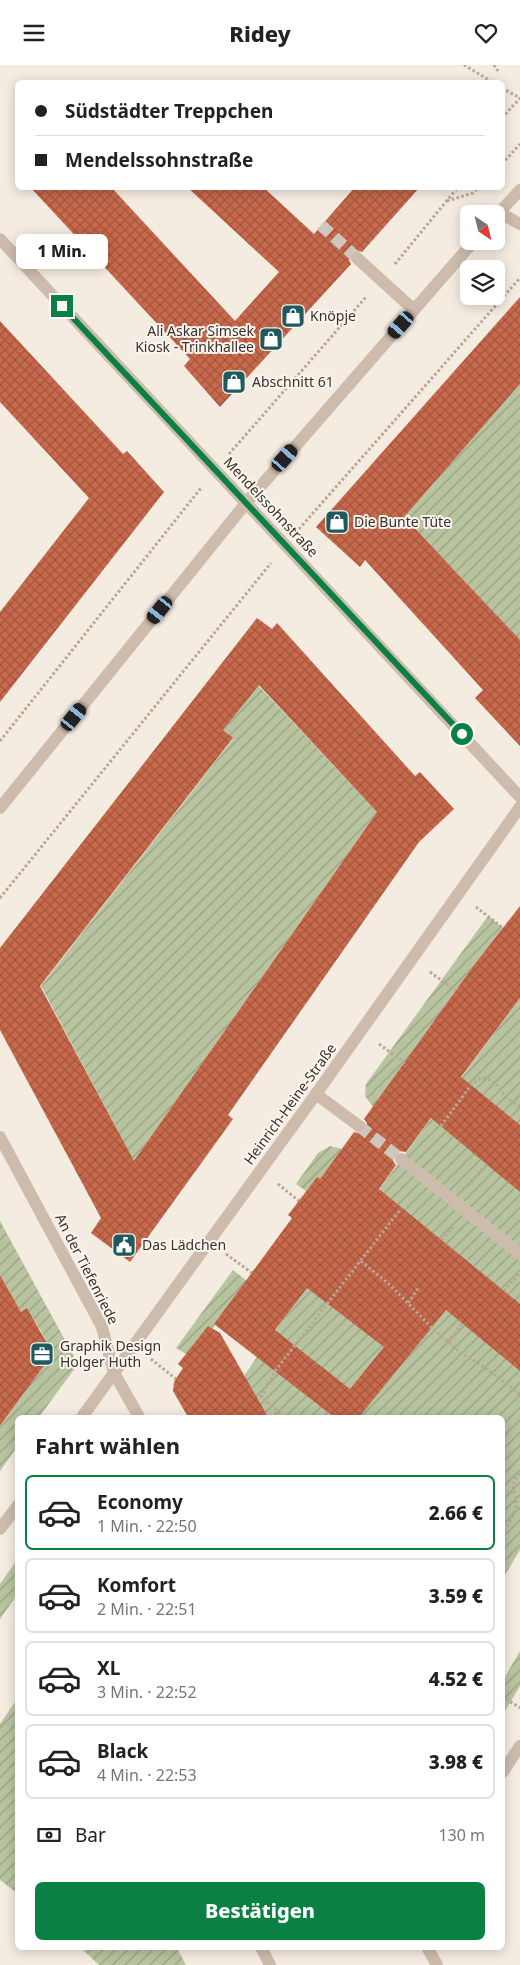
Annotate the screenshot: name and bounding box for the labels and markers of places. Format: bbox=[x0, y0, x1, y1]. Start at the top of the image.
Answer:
shop icon: Knöpje bbox=[280, 303, 306, 329]
place label: Knöpje bbox=[310, 306, 356, 325]
place label: Ali Askar Simsek Kiosk - Trinkhallee bbox=[135, 321, 255, 356]
shop icon: Ali Askar Simsek Kiosk - Trinkhallee bbox=[258, 326, 284, 352]
shop icon: Abschnitt 61 bbox=[221, 369, 247, 395]
place label: Abschnitt 61 bbox=[252, 372, 334, 391]
shop icon: Die Bunte Tüte bbox=[324, 509, 350, 535]
place label: Die Bunte Tüte bbox=[354, 512, 451, 531]
public building icon: Das Lädchen bbox=[111, 1232, 137, 1258]
place label: Das Lädchen bbox=[142, 1235, 226, 1254]
place label: Graphik Design Holger Huth bbox=[60, 1336, 161, 1371]
office icon: Graphik Design Holger Huth bbox=[29, 1341, 55, 1367]

